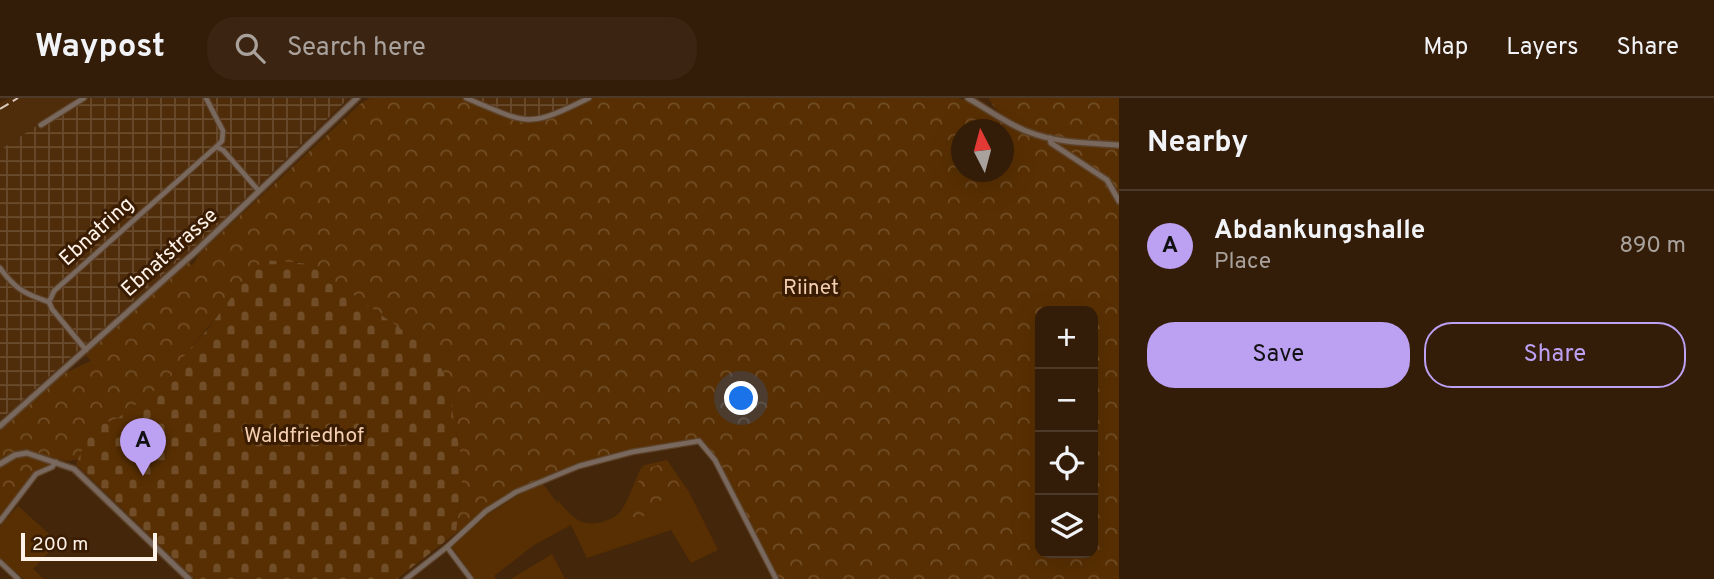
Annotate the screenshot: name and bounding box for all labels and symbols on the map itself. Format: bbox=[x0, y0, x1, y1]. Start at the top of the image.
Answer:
north arrow bbox=[951, 119, 1014, 182]
street label: Ebnatring bbox=[54, 191, 140, 273]
street label: Ebnatstrasse bbox=[116, 202, 224, 304]
park label: Riinet bbox=[783, 275, 839, 302]
your location bbox=[724, 381, 758, 415]
pin: A bbox=[120, 418, 166, 476]
park label: Waldfriedhof bbox=[244, 423, 364, 450]
scale bar bbox=[21, 530, 158, 562]

